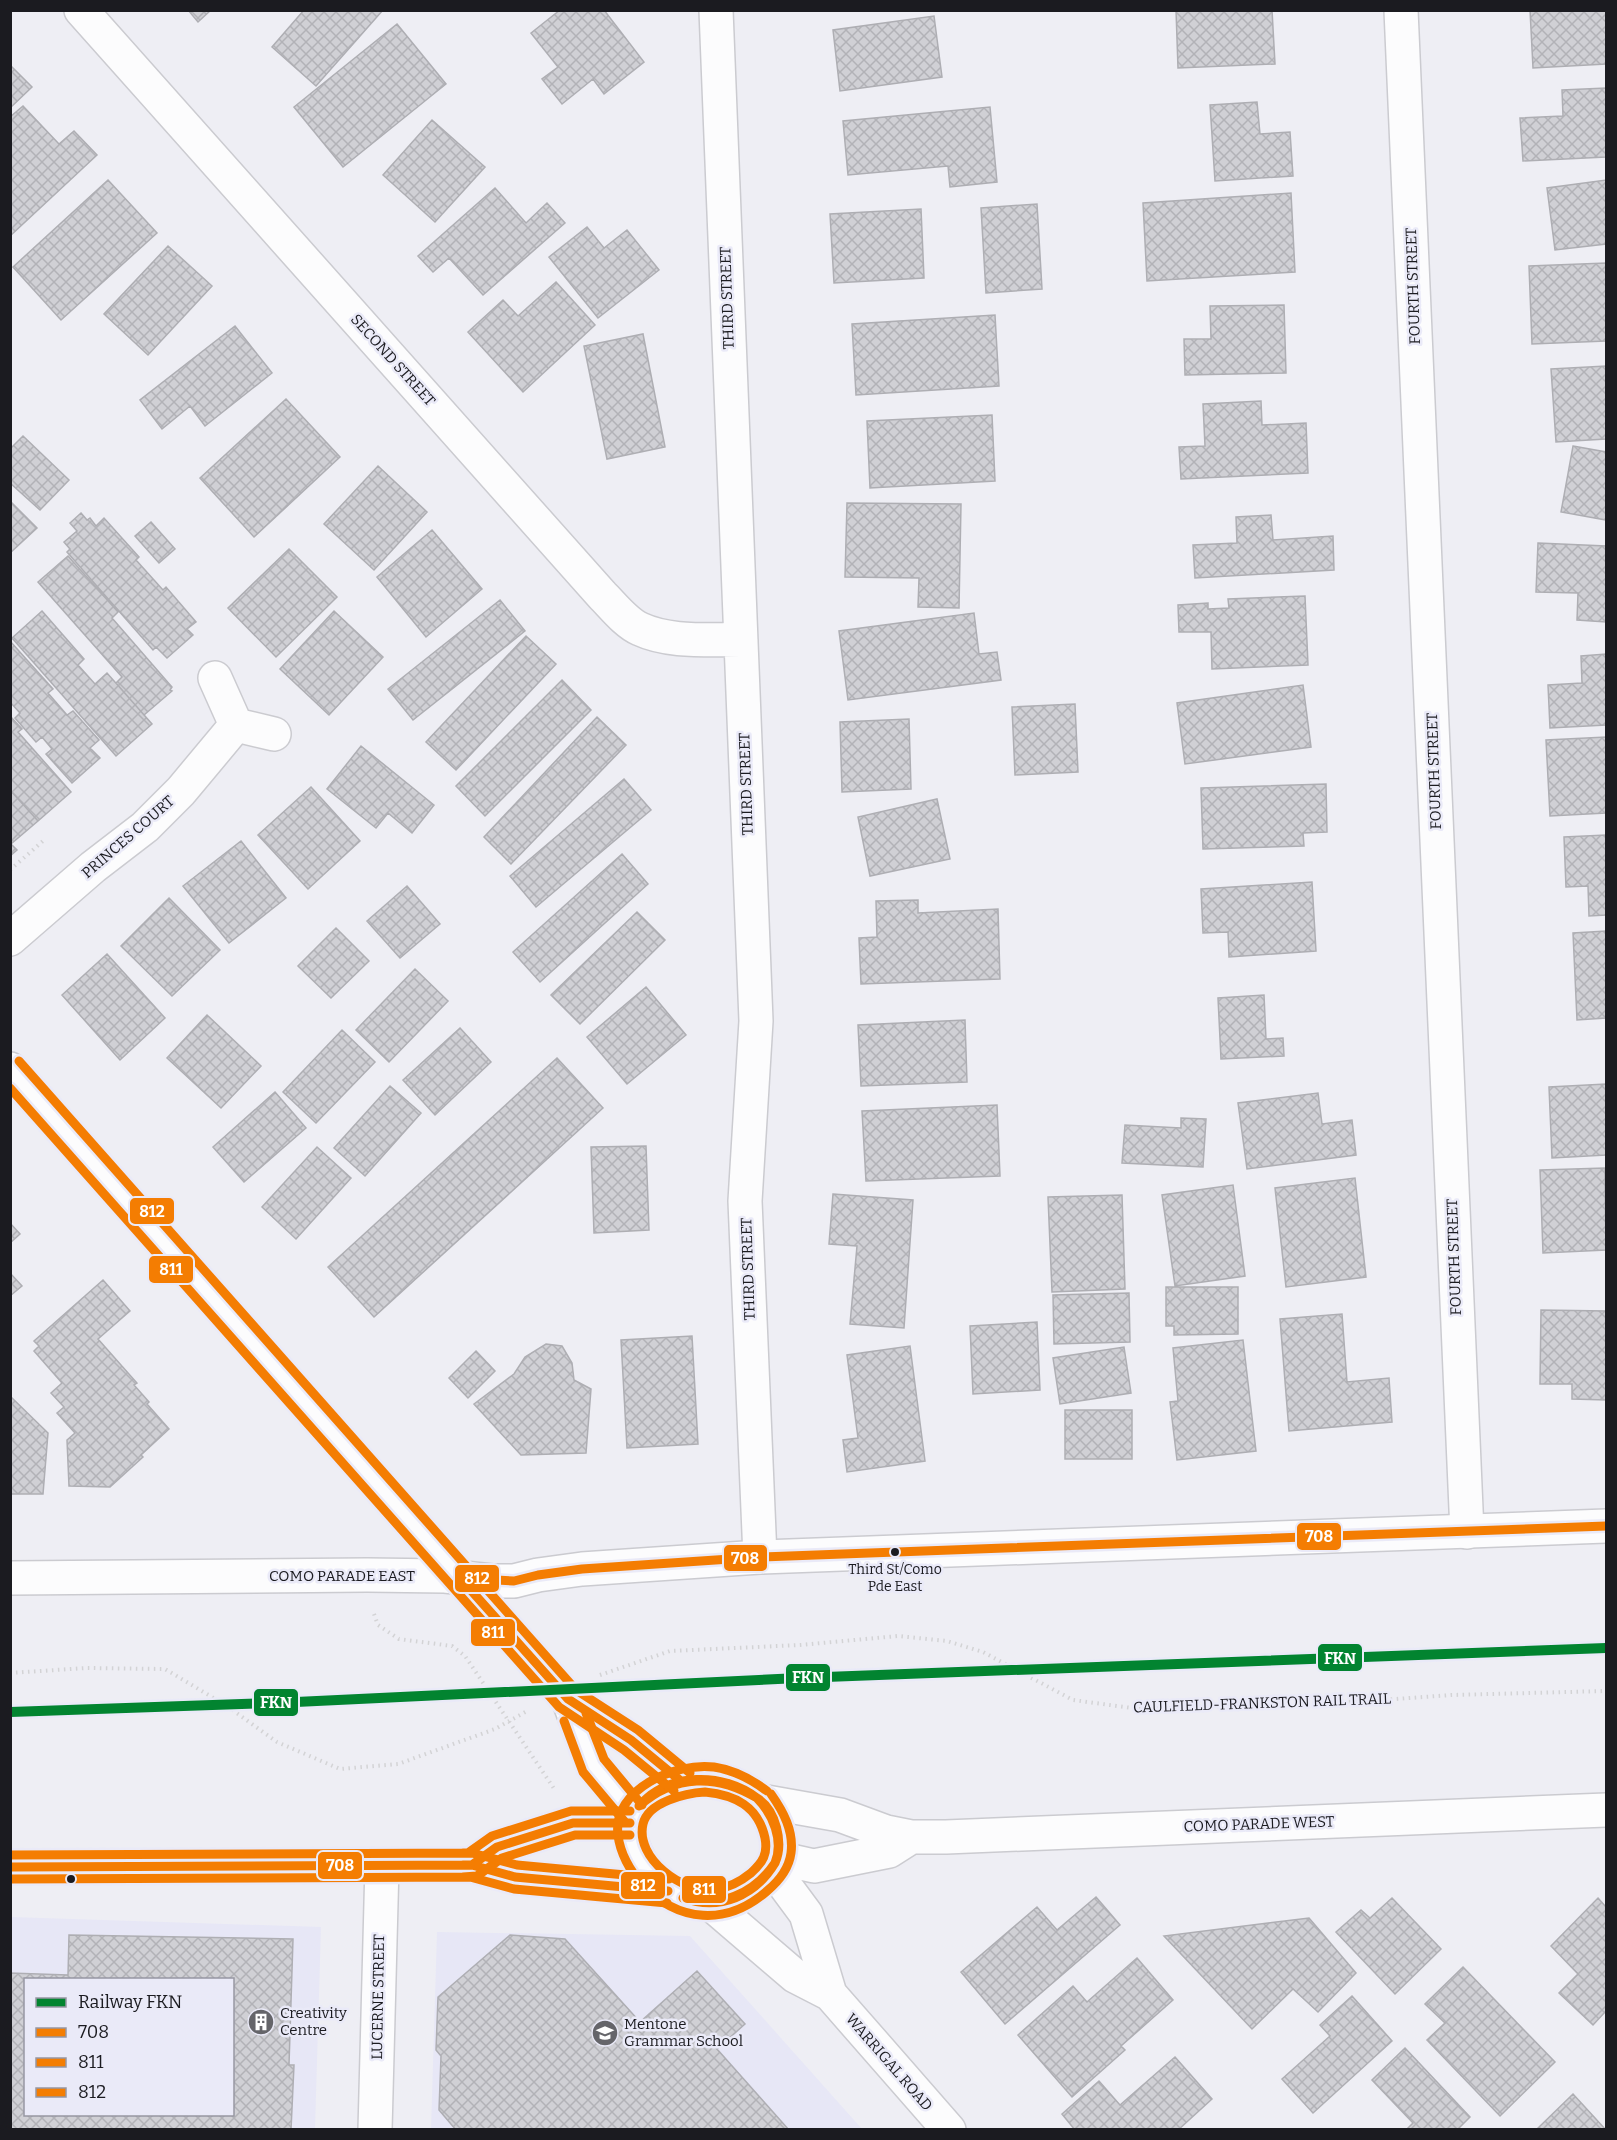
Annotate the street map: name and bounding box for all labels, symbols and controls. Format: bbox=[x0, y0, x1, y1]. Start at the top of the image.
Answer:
street label: FOURTH STREET bbox=[1402, 227, 1424, 345]
street label: THIRD STREET bbox=[716, 246, 738, 350]
street label: SECOND STREET bbox=[347, 310, 439, 410]
street label: FOURTH STREET bbox=[1423, 712, 1445, 830]
street label: THIRD STREET bbox=[735, 732, 757, 836]
street label: PRINCES COURT bbox=[78, 792, 178, 882]
line badge: 812 bbox=[129, 1197, 175, 1225]
street label: FOURTH STREET bbox=[1443, 1198, 1465, 1316]
text: 812 bbox=[139, 1202, 165, 1221]
street label: THIRD STREET bbox=[737, 1217, 759, 1321]
line badge: 811 bbox=[148, 1255, 194, 1284]
text: 811 bbox=[159, 1260, 183, 1279]
line badge: 708 bbox=[1296, 1522, 1342, 1551]
text: 708 bbox=[1305, 1527, 1333, 1546]
line badge: 708 bbox=[723, 1544, 768, 1572]
marker: Third St/Como Pde East bbox=[889, 1546, 901, 1558]
text: 708 bbox=[731, 1549, 759, 1568]
place label: Third St/Como Pde East bbox=[848, 1561, 942, 1595]
line badge: 812 bbox=[454, 1564, 500, 1593]
street label: COMO PARADE EAST bbox=[269, 1567, 415, 1585]
text: 812 bbox=[464, 1569, 490, 1588]
line badge: 811 bbox=[470, 1618, 516, 1647]
text: 811 bbox=[481, 1623, 505, 1642]
line badge: FKN bbox=[1317, 1643, 1363, 1672]
text: FKN bbox=[1324, 1649, 1356, 1668]
line badge: FKN bbox=[785, 1663, 831, 1692]
text: FKN bbox=[792, 1668, 824, 1687]
line badge: FKN bbox=[253, 1688, 299, 1717]
street label: CAULFIELD-FRANKSTON RAIL TRAIL bbox=[1133, 1689, 1391, 1717]
text: FKN bbox=[260, 1693, 292, 1712]
street label: COMO PARADE WEST bbox=[1183, 1812, 1335, 1836]
line badge: 708 bbox=[317, 1851, 363, 1880]
text: 708 bbox=[326, 1856, 354, 1875]
line badge: 812 bbox=[620, 1871, 666, 1900]
unlabelled marker bbox=[65, 1873, 77, 1885]
line badge: 811 bbox=[681, 1875, 727, 1904]
text: 812 bbox=[630, 1876, 656, 1895]
text: 811 bbox=[692, 1880, 716, 1899]
street label: LUCERNE STREET bbox=[368, 1934, 388, 2060]
legend bbox=[24, 1978, 234, 2116]
text: Railway FKN bbox=[78, 1991, 182, 2013]
place label: Creativity Centre bbox=[280, 2004, 347, 2039]
building icon: Creativity Centre bbox=[246, 2007, 276, 2037]
street label: WARRIGAL ROAD bbox=[842, 2010, 936, 2114]
place label: Mentone Grammar School bbox=[624, 2015, 743, 2050]
school or university icon: Mentone Grammar School bbox=[590, 2018, 620, 2048]
text: 708 bbox=[78, 2021, 109, 2043]
text: 811 bbox=[78, 2051, 104, 2073]
text: 812 bbox=[78, 2081, 106, 2103]

